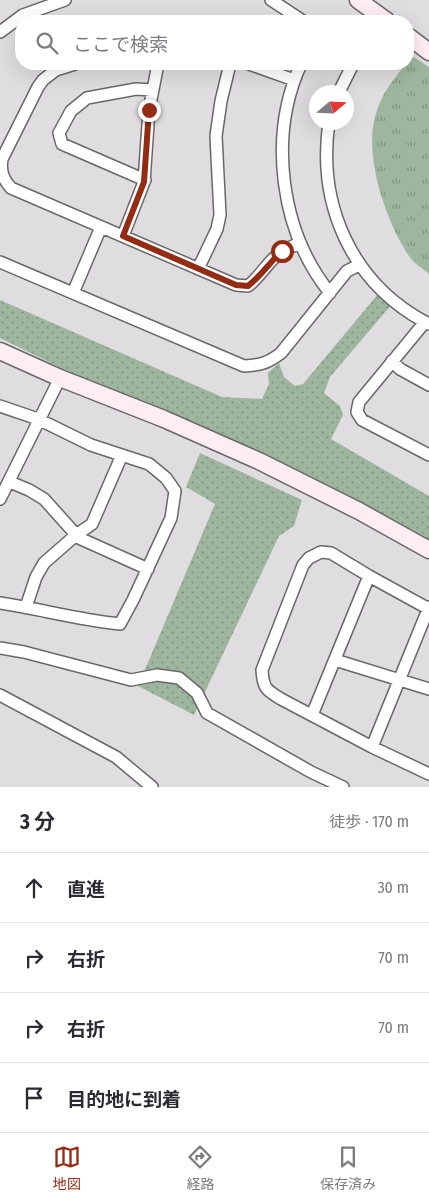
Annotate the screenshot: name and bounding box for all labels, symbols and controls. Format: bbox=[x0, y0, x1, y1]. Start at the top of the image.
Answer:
search box bbox=[15, 15, 414, 70]
icon: search bbox=[33, 29, 61, 57]
text: ここで検索 bbox=[73, 33, 168, 56]
north arrow bbox=[309, 85, 354, 130]
route end bbox=[138, 99, 161, 122]
route start bbox=[271, 240, 294, 263]
text: 3 分 bbox=[20, 809, 55, 835]
text: 徒歩 · 170 m bbox=[329, 812, 409, 831]
icon: ahead bbox=[20, 874, 48, 902]
text: 直進 bbox=[67, 878, 105, 901]
text: 30 m bbox=[377, 878, 409, 897]
icon: right bbox=[20, 944, 48, 972]
text: 右折 bbox=[67, 948, 105, 971]
text: 70 m bbox=[378, 948, 409, 967]
icon: right bbox=[20, 1014, 48, 1042]
text: 右折 bbox=[67, 1018, 105, 1041]
text: 70 m bbox=[378, 1018, 409, 1037]
icon: arrive bbox=[20, 1084, 48, 1112]
text: 目的地に到着 bbox=[67, 1088, 181, 1111]
tab: 地図 bbox=[53, 1143, 81, 1193]
tab: 経路 bbox=[186, 1143, 214, 1193]
tab: 保存済み bbox=[320, 1143, 376, 1193]

